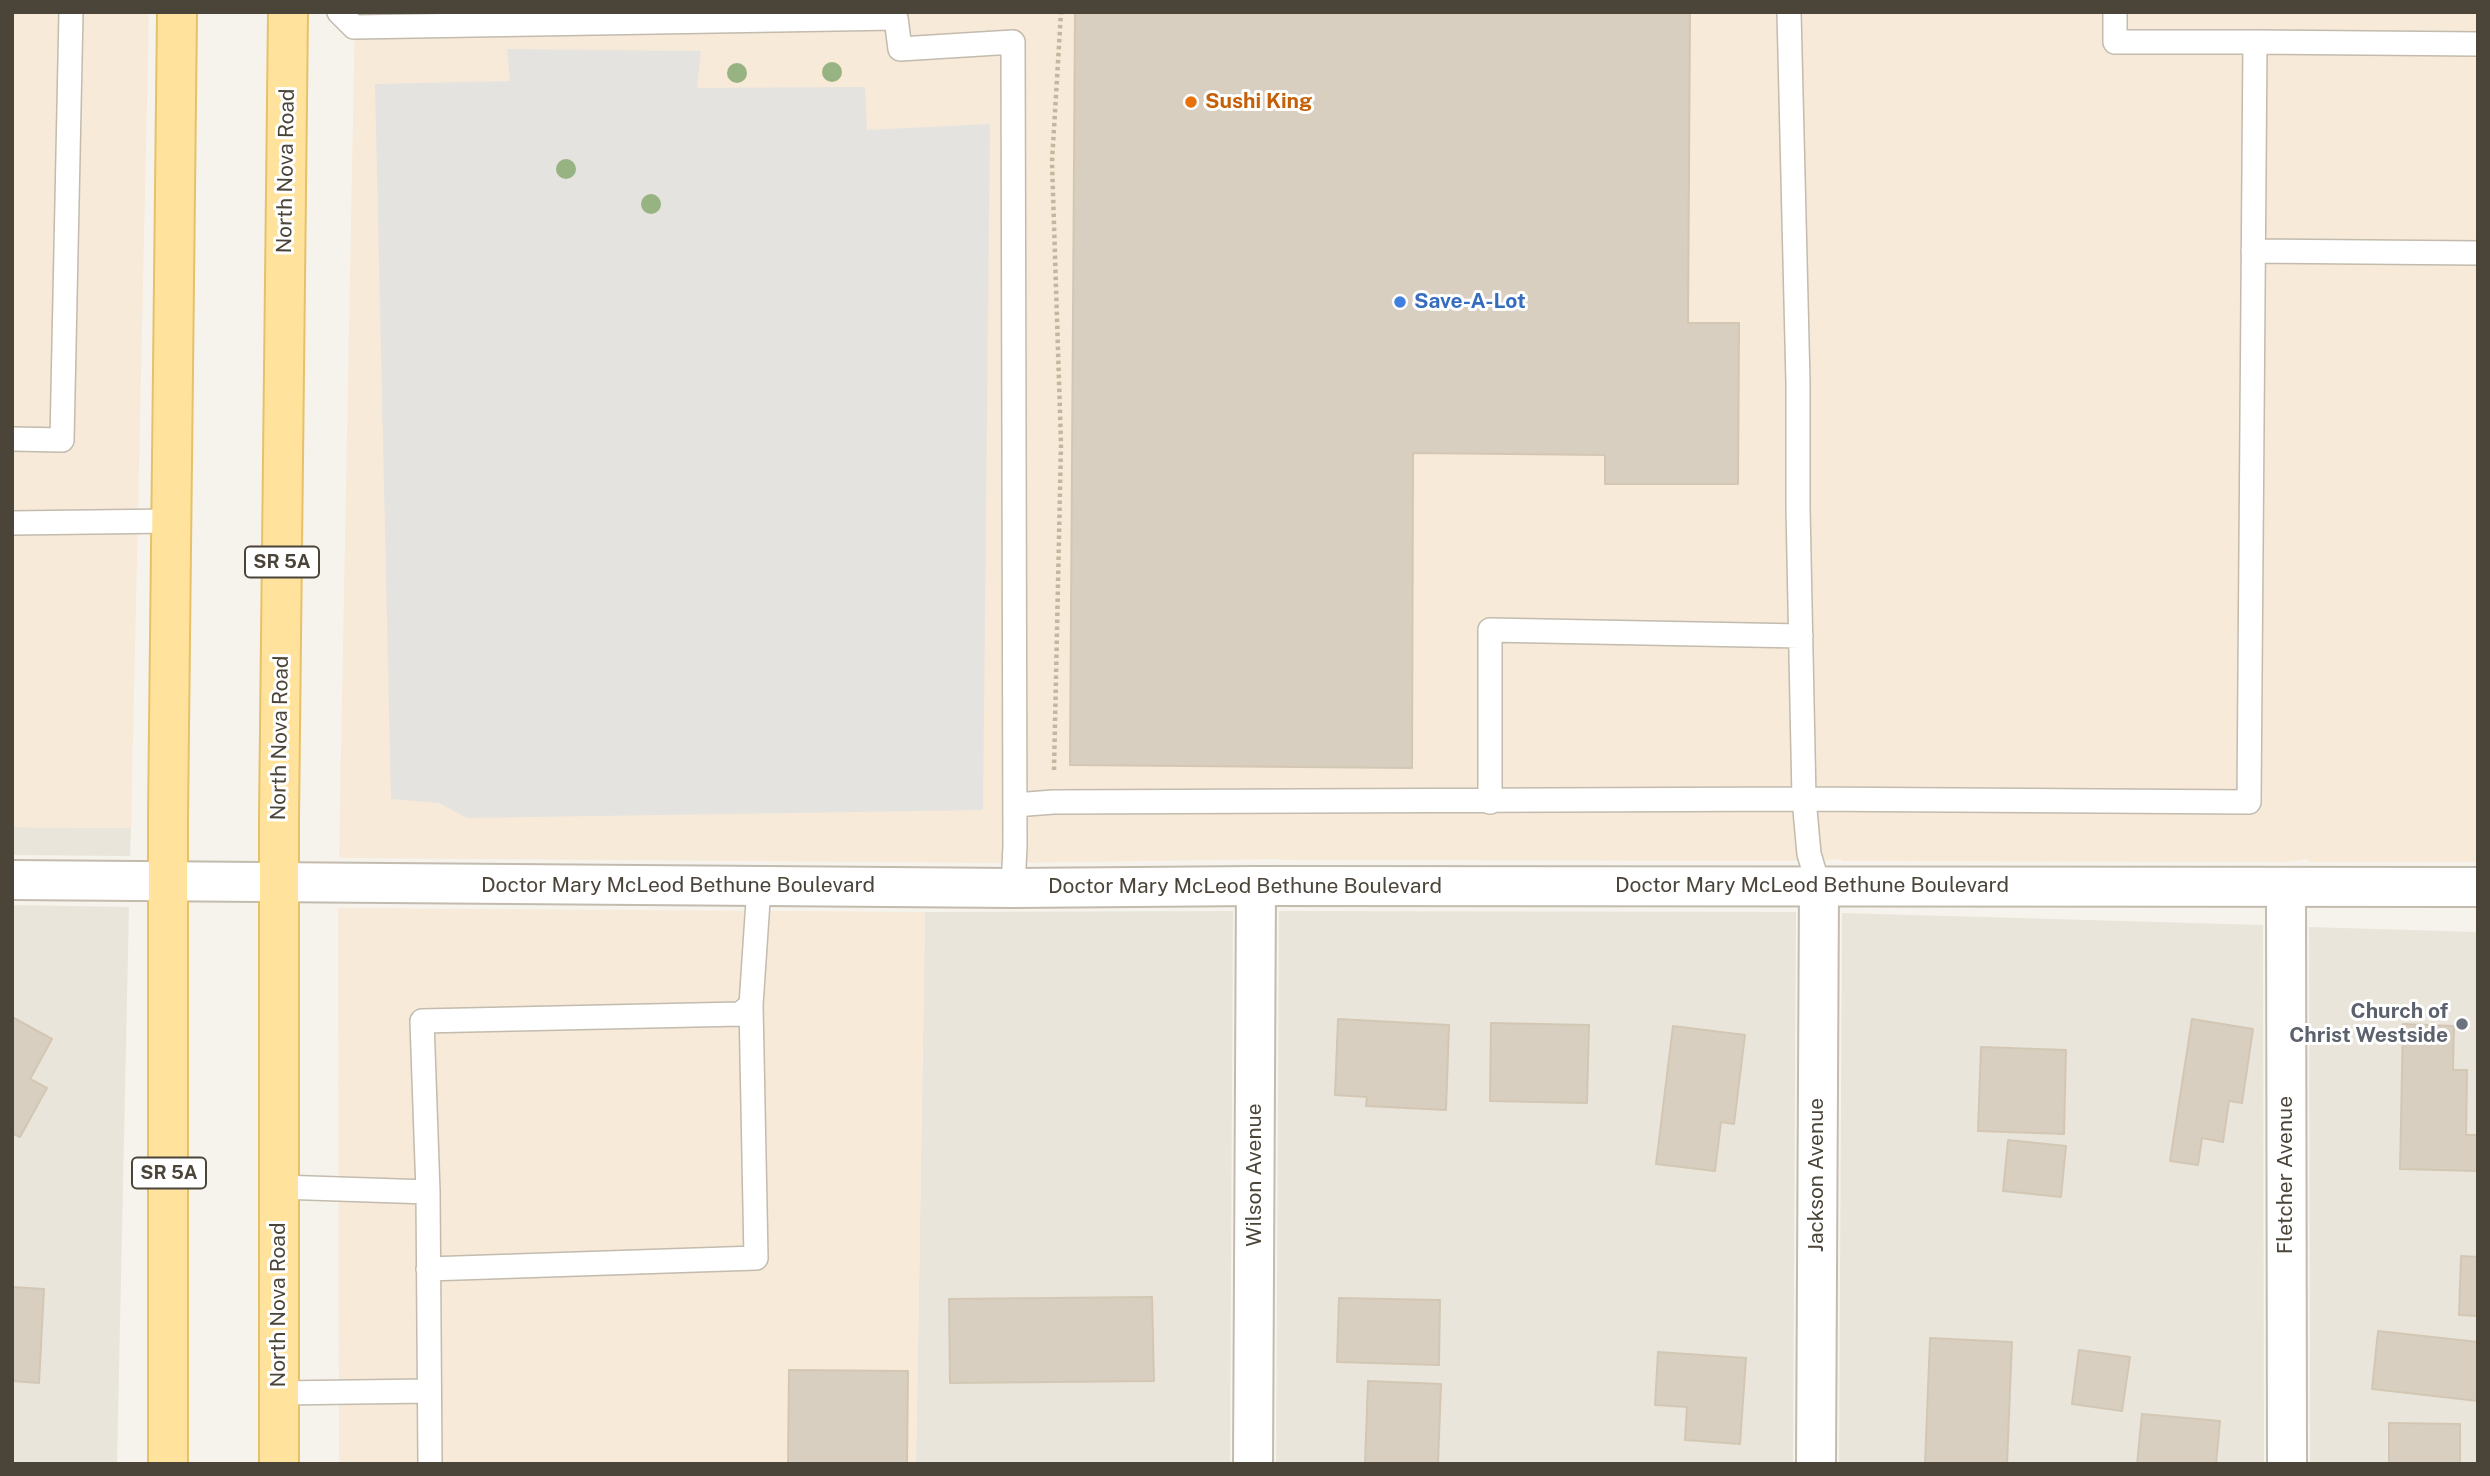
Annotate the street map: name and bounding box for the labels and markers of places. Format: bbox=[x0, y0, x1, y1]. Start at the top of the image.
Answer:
place label: Sushi King bbox=[1205, 89, 1312, 115]
marker: Sushi King bbox=[1183, 94, 1199, 110]
place label: Save-A-Lot bbox=[1414, 289, 1526, 315]
marker: Save-A-Lot bbox=[1392, 294, 1408, 310]
place label: Church of Christ Westside bbox=[2289, 999, 2448, 1049]
marker: Church of Christ Westside bbox=[2454, 1016, 2470, 1032]

